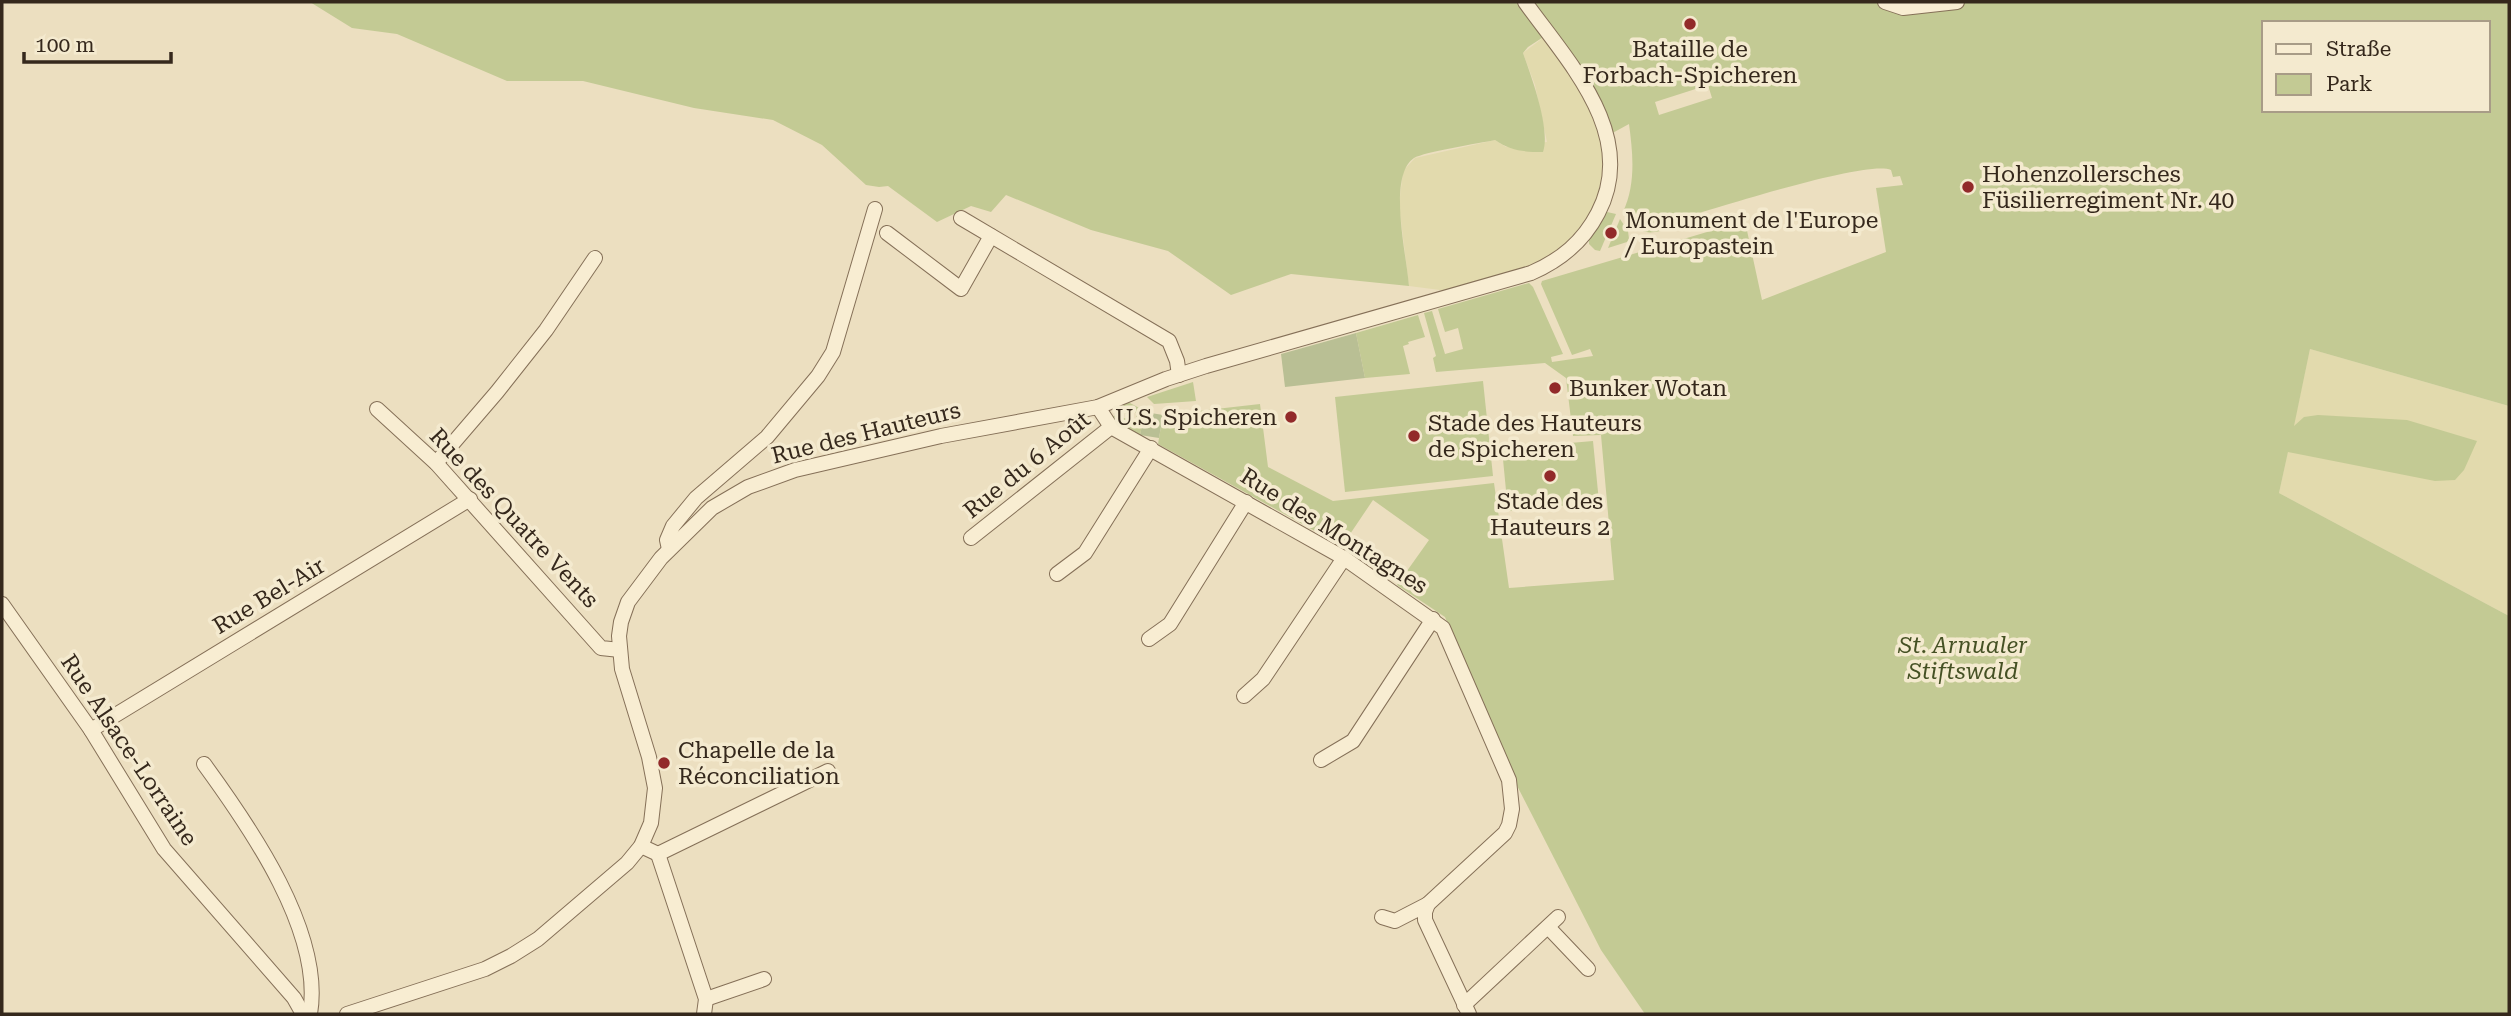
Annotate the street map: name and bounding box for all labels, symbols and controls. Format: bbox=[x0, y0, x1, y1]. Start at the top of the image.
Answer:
marker: Bataille de Forbach-Spicheren bbox=[1682, 16, 1698, 32]
scale bar bbox=[24, 21, 172, 65]
legend bbox=[2262, 21, 2490, 112]
text: 100 m bbox=[35, 33, 95, 57]
place label: Bataille de Forbach-Spicheren bbox=[1583, 36, 1798, 89]
text: Straße bbox=[2326, 37, 2391, 61]
text: Park bbox=[2326, 72, 2372, 96]
place label: Hohenzollersches Füsilierregiment Nr. 40 bbox=[1982, 161, 2234, 214]
marker: Hohenzollersches Füsilierregiment Nr. 40 bbox=[1960, 179, 1976, 195]
place label: Monument de l'Europe / Europastein bbox=[1624, 207, 1878, 260]
marker: Monument de l'Europe / Europastein bbox=[1603, 225, 1619, 241]
place label: Bunker Wotan bbox=[1569, 375, 1727, 402]
marker: Bunker Wotan bbox=[1547, 380, 1563, 396]
street label: Rue des Hauteurs bbox=[769, 396, 963, 470]
place label: U.S. Spicheren bbox=[1115, 404, 1277, 431]
street label: Rue du 6 Août bbox=[958, 405, 1096, 524]
marker: U.S. Spicheren bbox=[1283, 409, 1299, 425]
place label: Stade des Hauteurs de Spicheren bbox=[1428, 410, 1642, 463]
street label: Rue des Quatre Vents bbox=[424, 423, 604, 613]
marker: Stade des Hauteurs de Spicheren bbox=[1406, 428, 1422, 444]
street label: Rue des Montagnes bbox=[1235, 462, 1433, 600]
marker: Stade des Hauteurs 2 bbox=[1542, 468, 1558, 484]
place label: Stade des Hauteurs 2 bbox=[1490, 488, 1610, 541]
street label: Rue Bel-Air bbox=[208, 552, 330, 640]
park label: St. Arnualer Stiftswald bbox=[1897, 632, 2028, 685]
street label: Rue Alsace-Lorraine bbox=[55, 649, 203, 851]
place label: Chapelle de la Réconciliation bbox=[678, 737, 840, 790]
marker: Chapelle de la Réconciliation bbox=[656, 755, 672, 771]

